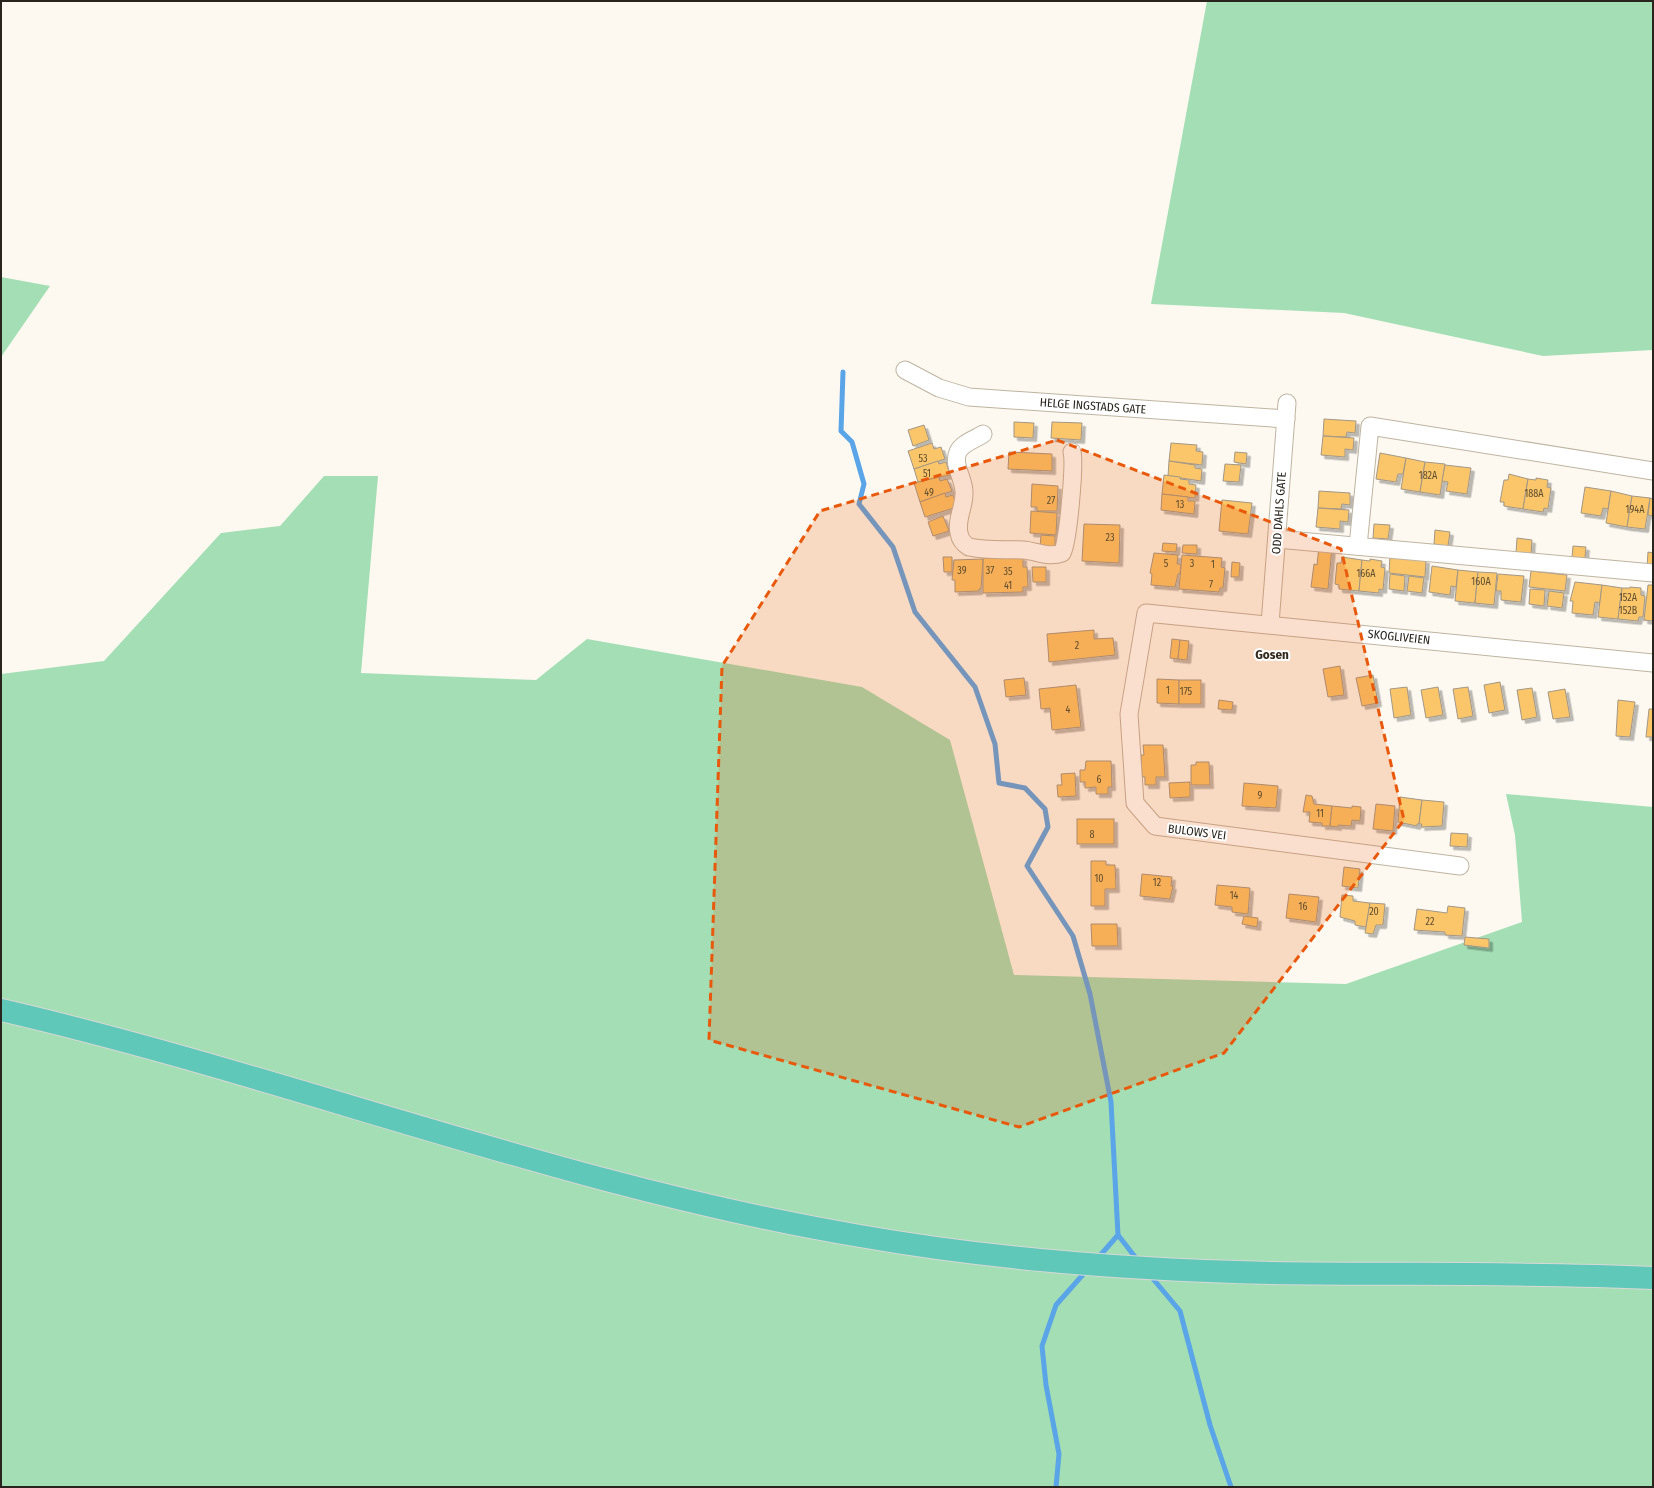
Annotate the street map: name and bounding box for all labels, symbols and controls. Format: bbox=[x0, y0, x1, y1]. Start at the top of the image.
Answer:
street label: HELGE INGSTADS GATE bbox=[1039, 395, 1147, 417]
house number: 53 bbox=[918, 453, 928, 465]
house number: 51 bbox=[923, 468, 931, 480]
house number: 182A bbox=[1419, 470, 1438, 482]
street label: ODD DAHLS GATE bbox=[1269, 471, 1289, 555]
house number: 49 bbox=[924, 487, 934, 499]
house number: 188A bbox=[1524, 488, 1544, 500]
house number: 27 bbox=[1047, 495, 1055, 507]
house number: 13 bbox=[1176, 499, 1185, 511]
house number: 194A bbox=[1626, 504, 1645, 516]
house number: 23 bbox=[1106, 532, 1115, 544]
house number: 5 bbox=[1164, 558, 1169, 570]
house number: 3 bbox=[1190, 558, 1195, 570]
house number: 1 bbox=[1211, 559, 1215, 571]
house number: 39 bbox=[957, 565, 967, 577]
house number: 37 bbox=[986, 565, 994, 577]
house number: 35 bbox=[1003, 566, 1013, 578]
house number: 166A bbox=[1356, 568, 1376, 580]
house number: 160A bbox=[1471, 576, 1491, 588]
house number: 7 bbox=[1209, 579, 1213, 591]
house number: 41 bbox=[1004, 580, 1012, 592]
house number: 152A bbox=[1619, 592, 1638, 604]
house number: 152B bbox=[1619, 605, 1638, 617]
street label: SKOGLIVEIEN bbox=[1367, 627, 1431, 647]
house number: 2 bbox=[1075, 640, 1080, 652]
district label: Gosen bbox=[1255, 647, 1289, 662]
house number: 1 bbox=[1166, 685, 1170, 697]
house number: 175 bbox=[1180, 686, 1193, 698]
house number: 4 bbox=[1066, 704, 1071, 716]
house number: 6 bbox=[1097, 774, 1102, 786]
house number: 9 bbox=[1258, 790, 1263, 802]
house number: 11 bbox=[1316, 808, 1324, 820]
street label: BULOWS VEI bbox=[1167, 821, 1227, 843]
house number: 8 bbox=[1090, 829, 1095, 841]
house number: 10 bbox=[1094, 873, 1104, 885]
house number: 12 bbox=[1153, 877, 1162, 889]
house number: 14 bbox=[1230, 890, 1239, 902]
house number: 16 bbox=[1299, 901, 1307, 913]
house number: 20 bbox=[1369, 906, 1379, 918]
house number: 22 bbox=[1426, 916, 1435, 928]

